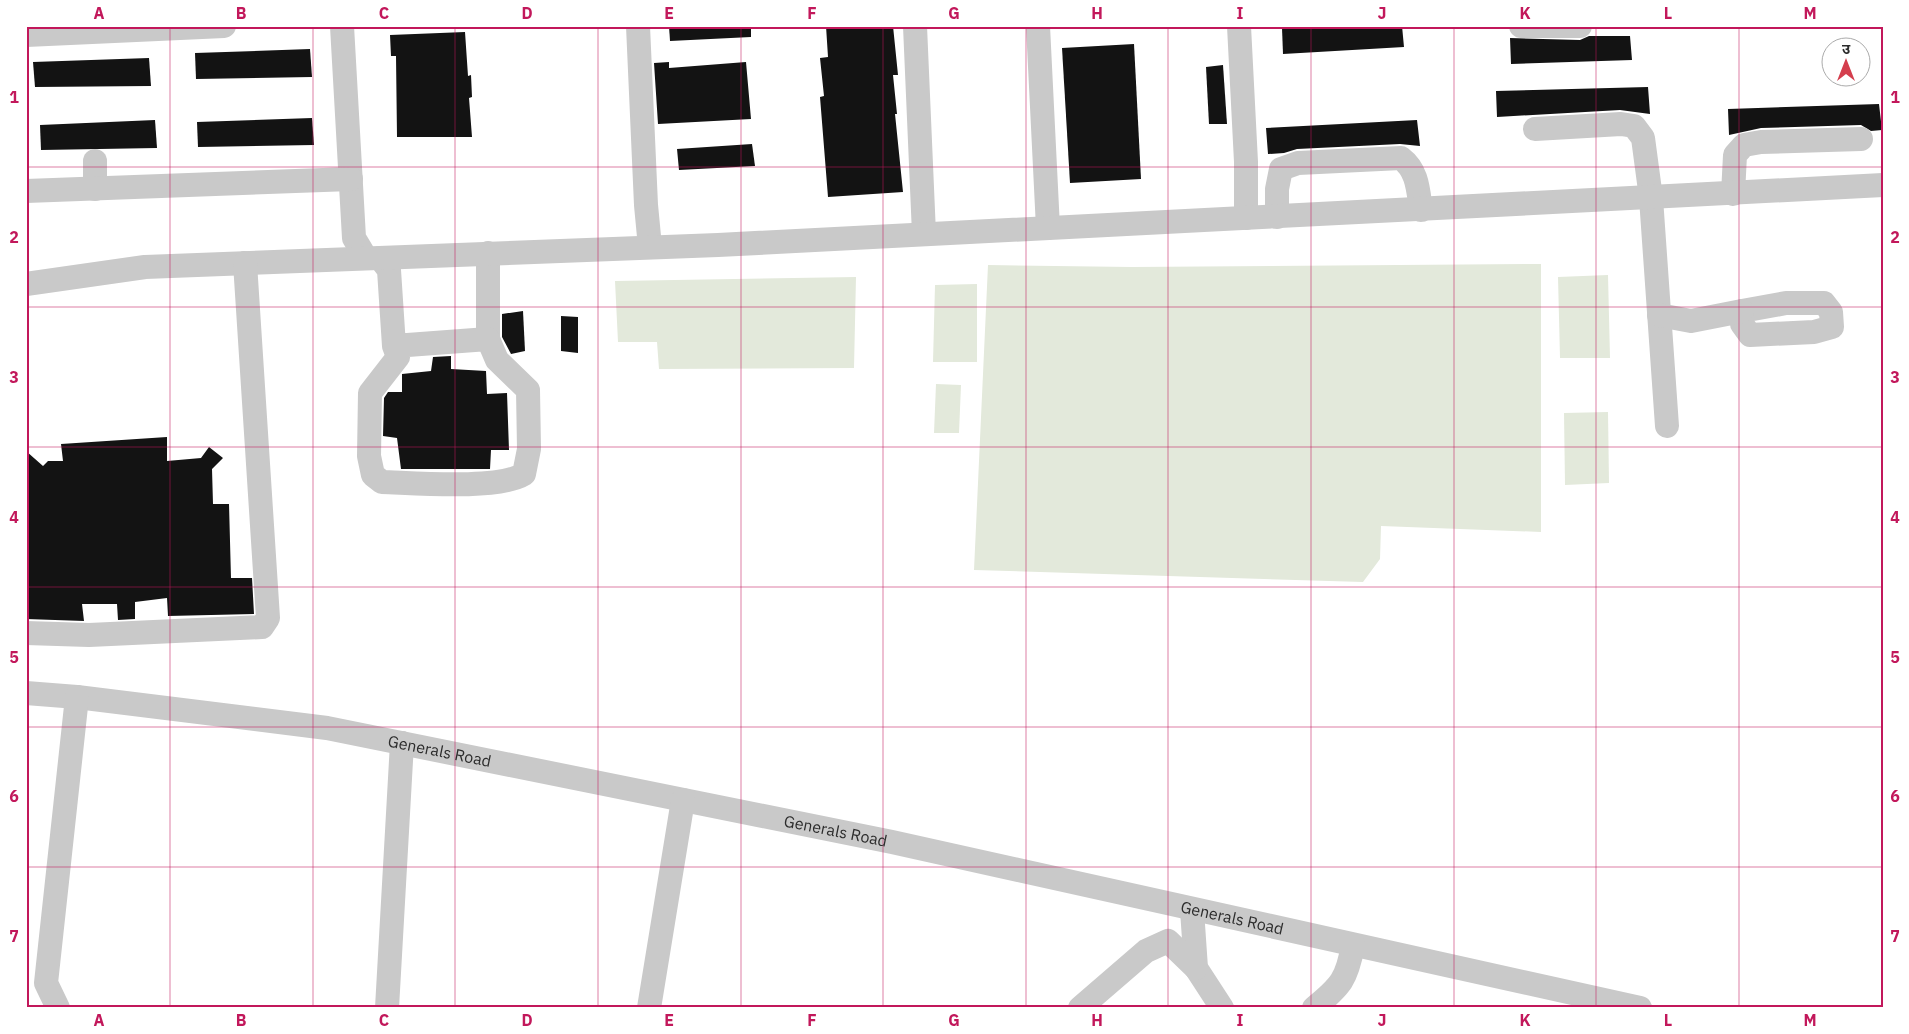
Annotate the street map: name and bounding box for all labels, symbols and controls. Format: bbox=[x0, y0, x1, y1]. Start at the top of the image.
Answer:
text: A bbox=[94, 3, 105, 23]
text: B bbox=[236, 3, 247, 23]
text: C bbox=[379, 3, 389, 23]
text: D bbox=[521, 3, 533, 23]
text: E bbox=[664, 3, 674, 23]
text: F bbox=[807, 3, 817, 23]
text: G bbox=[948, 3, 960, 23]
text: H bbox=[1091, 3, 1103, 23]
text: I bbox=[1237, 3, 1244, 23]
text: J bbox=[1378, 3, 1386, 23]
text: K bbox=[1519, 3, 1531, 23]
text: L bbox=[1664, 3, 1672, 23]
text: M bbox=[1803, 3, 1817, 23]
north arrow bbox=[1822, 38, 1872, 88]
text: उ bbox=[1842, 40, 1851, 58]
text: 1 bbox=[9, 87, 19, 107]
text: 1 bbox=[1890, 87, 1900, 107]
text: 2 bbox=[9, 227, 19, 247]
text: 2 bbox=[1890, 227, 1900, 247]
text: 3 bbox=[9, 367, 19, 387]
text: 3 bbox=[1890, 367, 1900, 387]
text: 4 bbox=[9, 507, 19, 527]
text: 4 bbox=[1890, 507, 1900, 527]
text: 5 bbox=[9, 647, 19, 667]
text: 5 bbox=[1890, 647, 1900, 667]
street label: Generals Road bbox=[386, 731, 493, 771]
text: 6 bbox=[9, 786, 19, 806]
text: 6 bbox=[1890, 786, 1900, 806]
street label: Generals Road bbox=[782, 810, 889, 851]
street label: Generals Road bbox=[1179, 896, 1286, 939]
text: 7 bbox=[9, 926, 19, 946]
text: 7 bbox=[1890, 926, 1900, 946]
text: A bbox=[94, 1010, 105, 1030]
text: B bbox=[236, 1010, 247, 1030]
text: C bbox=[379, 1010, 389, 1030]
text: D bbox=[521, 1010, 533, 1030]
text: E bbox=[664, 1010, 674, 1030]
text: F bbox=[807, 1010, 817, 1030]
text: G bbox=[948, 1010, 960, 1030]
text: H bbox=[1091, 1010, 1103, 1030]
text: I bbox=[1237, 1010, 1244, 1030]
text: J bbox=[1378, 1010, 1386, 1030]
text: K bbox=[1519, 1010, 1531, 1030]
text: L bbox=[1664, 1010, 1672, 1030]
text: M bbox=[1803, 1010, 1817, 1030]

